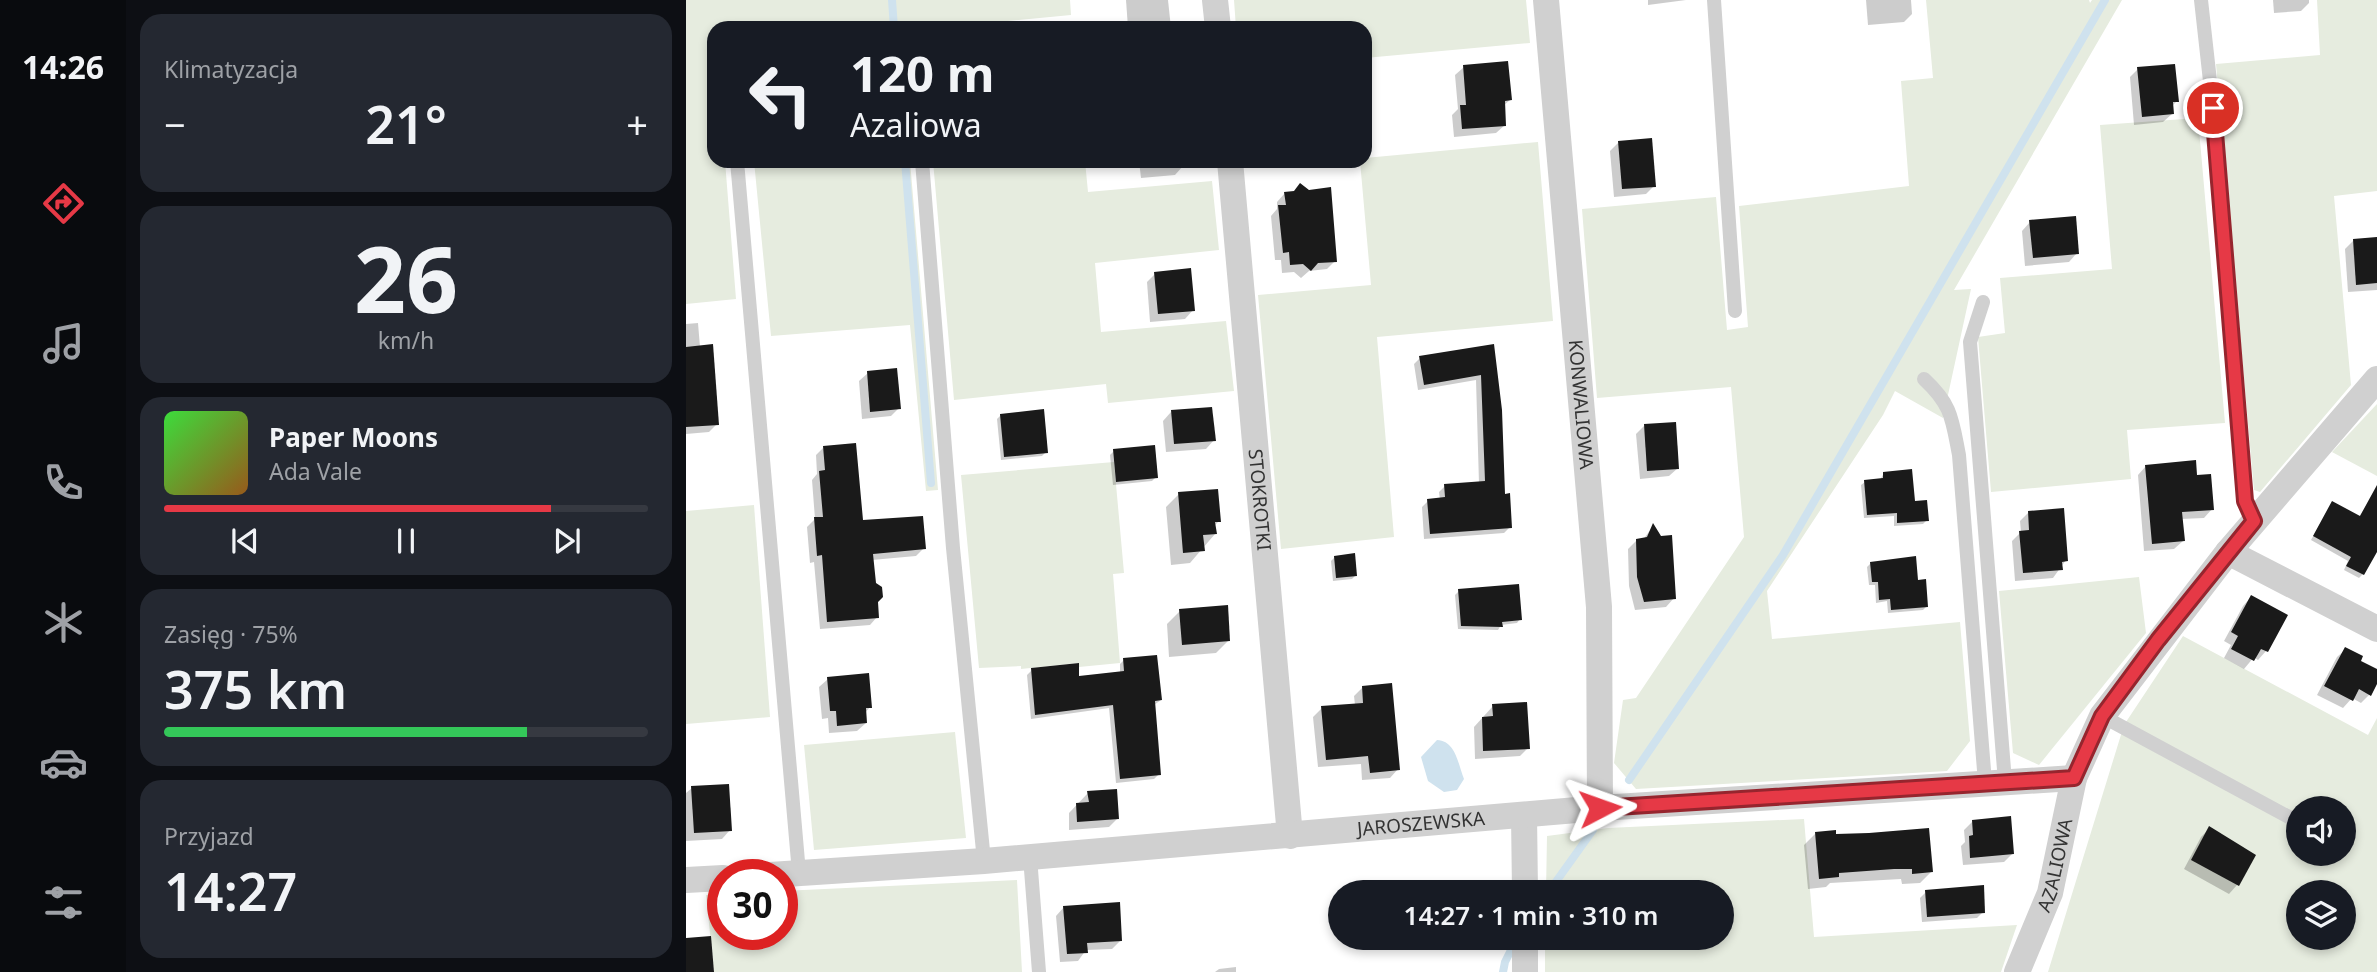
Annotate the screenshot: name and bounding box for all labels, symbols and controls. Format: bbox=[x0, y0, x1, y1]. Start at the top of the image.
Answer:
text: 120 m bbox=[850, 40, 995, 106]
text: 14:26 bbox=[22, 45, 104, 88]
icon: left bbox=[735, 49, 826, 140]
text: Klimatyzacja bbox=[164, 53, 298, 85]
pin bbox=[2183, 78, 2243, 138]
text: 21° bbox=[365, 88, 447, 159]
icon: arrive bbox=[2194, 89, 2232, 127]
text: − bbox=[164, 98, 186, 150]
text: + bbox=[626, 98, 648, 150]
text: Azaliowa bbox=[850, 103, 982, 146]
icon: directions bbox=[39, 179, 88, 228]
text: 26 bbox=[354, 216, 458, 340]
icon: music bbox=[39, 319, 88, 368]
text: km/h bbox=[378, 324, 434, 356]
street label: KONWALIOWA bbox=[1563, 339, 1600, 471]
text: Paper Moons bbox=[269, 419, 438, 455]
street label: STOKROTKI bbox=[1243, 448, 1278, 552]
text: Ada Vale bbox=[269, 455, 362, 487]
icon: phone bbox=[39, 458, 88, 507]
icon: previous bbox=[226, 522, 264, 560]
icon: pause bbox=[387, 522, 425, 560]
icon: next bbox=[548, 522, 586, 560]
icon: climate bbox=[39, 598, 88, 647]
text: Zasięg · 75% bbox=[164, 618, 298, 650]
text: 375 km bbox=[164, 653, 347, 724]
icon: car bbox=[39, 738, 88, 787]
position arrow bbox=[1563, 771, 1637, 845]
map controls bbox=[2286, 796, 2356, 950]
button: sound bbox=[2286, 796, 2356, 866]
street label: JAROSZEWSKA bbox=[1354, 805, 1487, 842]
street label: AZALIOWA bbox=[2031, 815, 2078, 916]
text: Przyjazd bbox=[164, 820, 254, 852]
text: 14:27 bbox=[164, 855, 297, 926]
speed limit sign: 30 bbox=[707, 859, 798, 950]
icon: filters bbox=[39, 878, 88, 927]
button: layers bbox=[2286, 880, 2356, 950]
text: 14:27 · 1 min · 310 m bbox=[1404, 897, 1658, 933]

